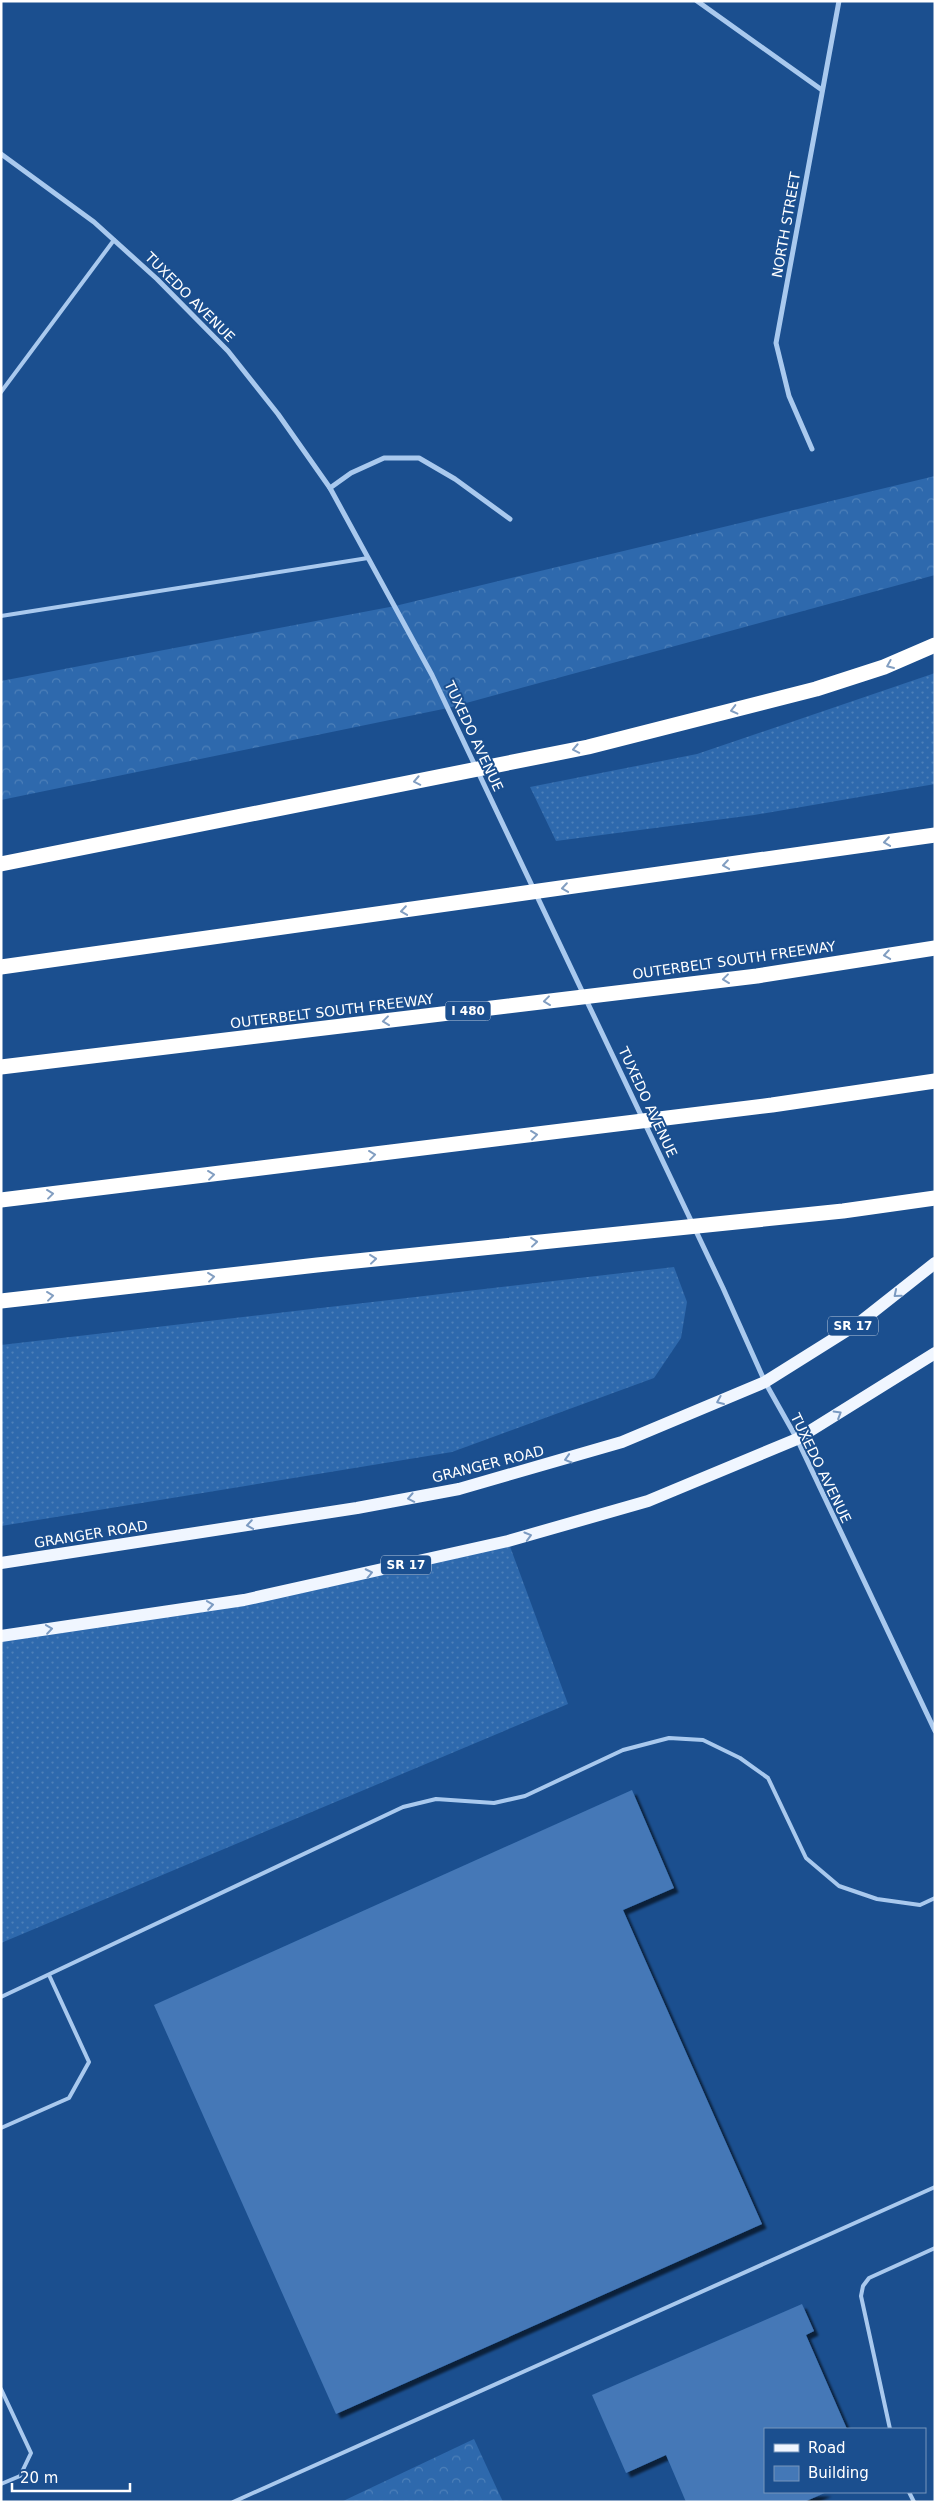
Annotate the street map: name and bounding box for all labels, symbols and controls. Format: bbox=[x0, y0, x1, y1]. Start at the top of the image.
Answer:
street label: NORTH STREET bbox=[769, 170, 803, 279]
street label: TUXEDO AVENUE bbox=[141, 248, 238, 345]
one-way arrow bbox=[886, 658, 895, 669]
street label: TUXEDO AVENUE bbox=[441, 677, 507, 794]
one-way arrow bbox=[730, 704, 738, 714]
one-way arrow bbox=[572, 743, 581, 754]
one-way arrow bbox=[413, 775, 421, 786]
one-way arrow bbox=[882, 837, 891, 847]
one-way arrow bbox=[721, 859, 729, 870]
one-way arrow bbox=[560, 882, 568, 893]
one-way arrow bbox=[399, 905, 408, 915]
street label: OUTERBELT SOUTH FREEWAY bbox=[631, 938, 837, 982]
one-way arrow bbox=[882, 950, 891, 960]
one-way arrow bbox=[722, 973, 730, 984]
street label: OUTERBELT SOUTH FREEWAY bbox=[229, 991, 435, 1031]
one-way arrow bbox=[543, 995, 551, 1006]
road number: I 480 bbox=[446, 1001, 490, 1020]
one-way arrow bbox=[382, 1015, 390, 1026]
street label: TUXEDO AVENUE bbox=[615, 1043, 681, 1160]
one-way arrow bbox=[529, 1130, 538, 1140]
one-way arrow bbox=[369, 1150, 377, 1161]
one-way arrow bbox=[207, 1170, 215, 1181]
one-way arrow bbox=[46, 1189, 54, 1200]
one-way arrow bbox=[531, 1237, 539, 1248]
one-way arrow bbox=[369, 1254, 377, 1265]
one-way arrow bbox=[207, 1272, 215, 1283]
one-way arrow bbox=[894, 1288, 903, 1297]
one-way arrow bbox=[46, 1291, 54, 1302]
road number: SR 17 bbox=[828, 1316, 878, 1335]
one-way arrow bbox=[716, 1395, 725, 1406]
street label: TUXEDO AVENUE bbox=[787, 1410, 855, 1526]
one-way arrow bbox=[833, 1411, 842, 1420]
street label: GRANGER ROAD bbox=[430, 1442, 546, 1486]
one-way arrow bbox=[565, 1453, 573, 1463]
one-way arrow bbox=[406, 1492, 415, 1503]
street label: GRANGER ROAD bbox=[33, 1517, 149, 1551]
one-way arrow bbox=[246, 1519, 255, 1529]
one-way arrow bbox=[523, 1531, 531, 1541]
road number: SR 17 bbox=[381, 1556, 431, 1574]
one-way arrow bbox=[365, 1568, 374, 1579]
one-way arrow bbox=[207, 1600, 215, 1611]
one-way arrow bbox=[46, 1624, 54, 1635]
legend bbox=[764, 2428, 926, 2493]
text: Road bbox=[808, 2439, 846, 2457]
scale bar bbox=[12, 2460, 130, 2492]
text: Building bbox=[808, 2464, 869, 2482]
text: 20 m bbox=[20, 2469, 58, 2487]

